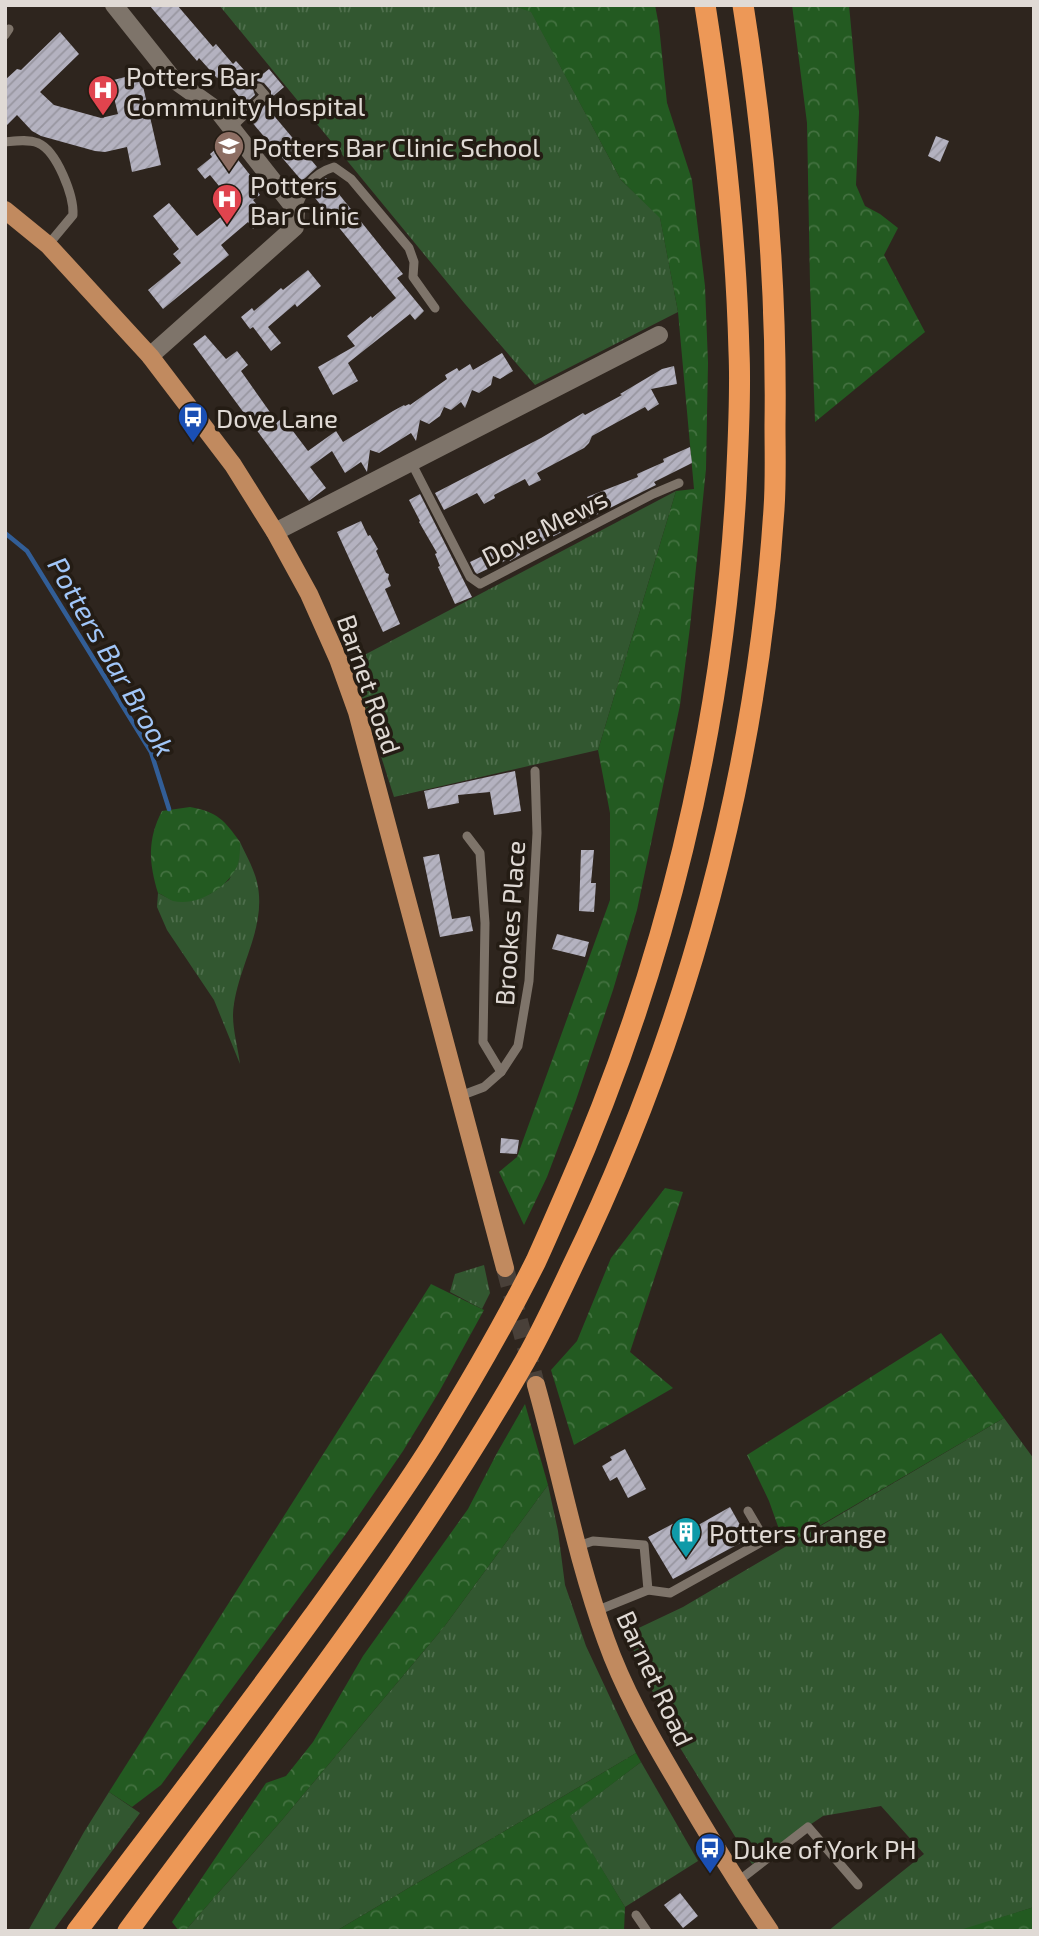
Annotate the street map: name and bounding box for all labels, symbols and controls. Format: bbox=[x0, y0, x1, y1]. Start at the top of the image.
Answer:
place label: Potters Bar Community Hospital bbox=[126, 60, 365, 121]
hospital icon: Potters Bar Community Hospital bbox=[86, 73, 120, 117]
school or university icon: Potters Bar Clinic School bbox=[212, 129, 246, 173]
place label: Potters Bar Clinic School bbox=[252, 131, 540, 162]
place label: Potters Bar Clinic bbox=[250, 169, 359, 230]
hospital icon: Potters Bar Clinic bbox=[210, 182, 244, 226]
bus stop icon: Dove Lane bbox=[176, 400, 210, 444]
place label: Dove Lane bbox=[216, 402, 338, 433]
street label: Dove Mews bbox=[476, 482, 612, 572]
water label: Potters Bar Brook bbox=[41, 550, 183, 762]
street label: Barnet Road bbox=[332, 610, 408, 758]
street label: Brookes Place bbox=[488, 839, 530, 1007]
building icon: Potters Grange bbox=[669, 1515, 703, 1559]
place label: Potters Grange bbox=[709, 1517, 887, 1548]
street label: Barnet Road bbox=[611, 1606, 701, 1750]
bus stop icon: Duke of York PH bbox=[693, 1831, 727, 1875]
place label: Duke of York PH bbox=[733, 1833, 917, 1864]

